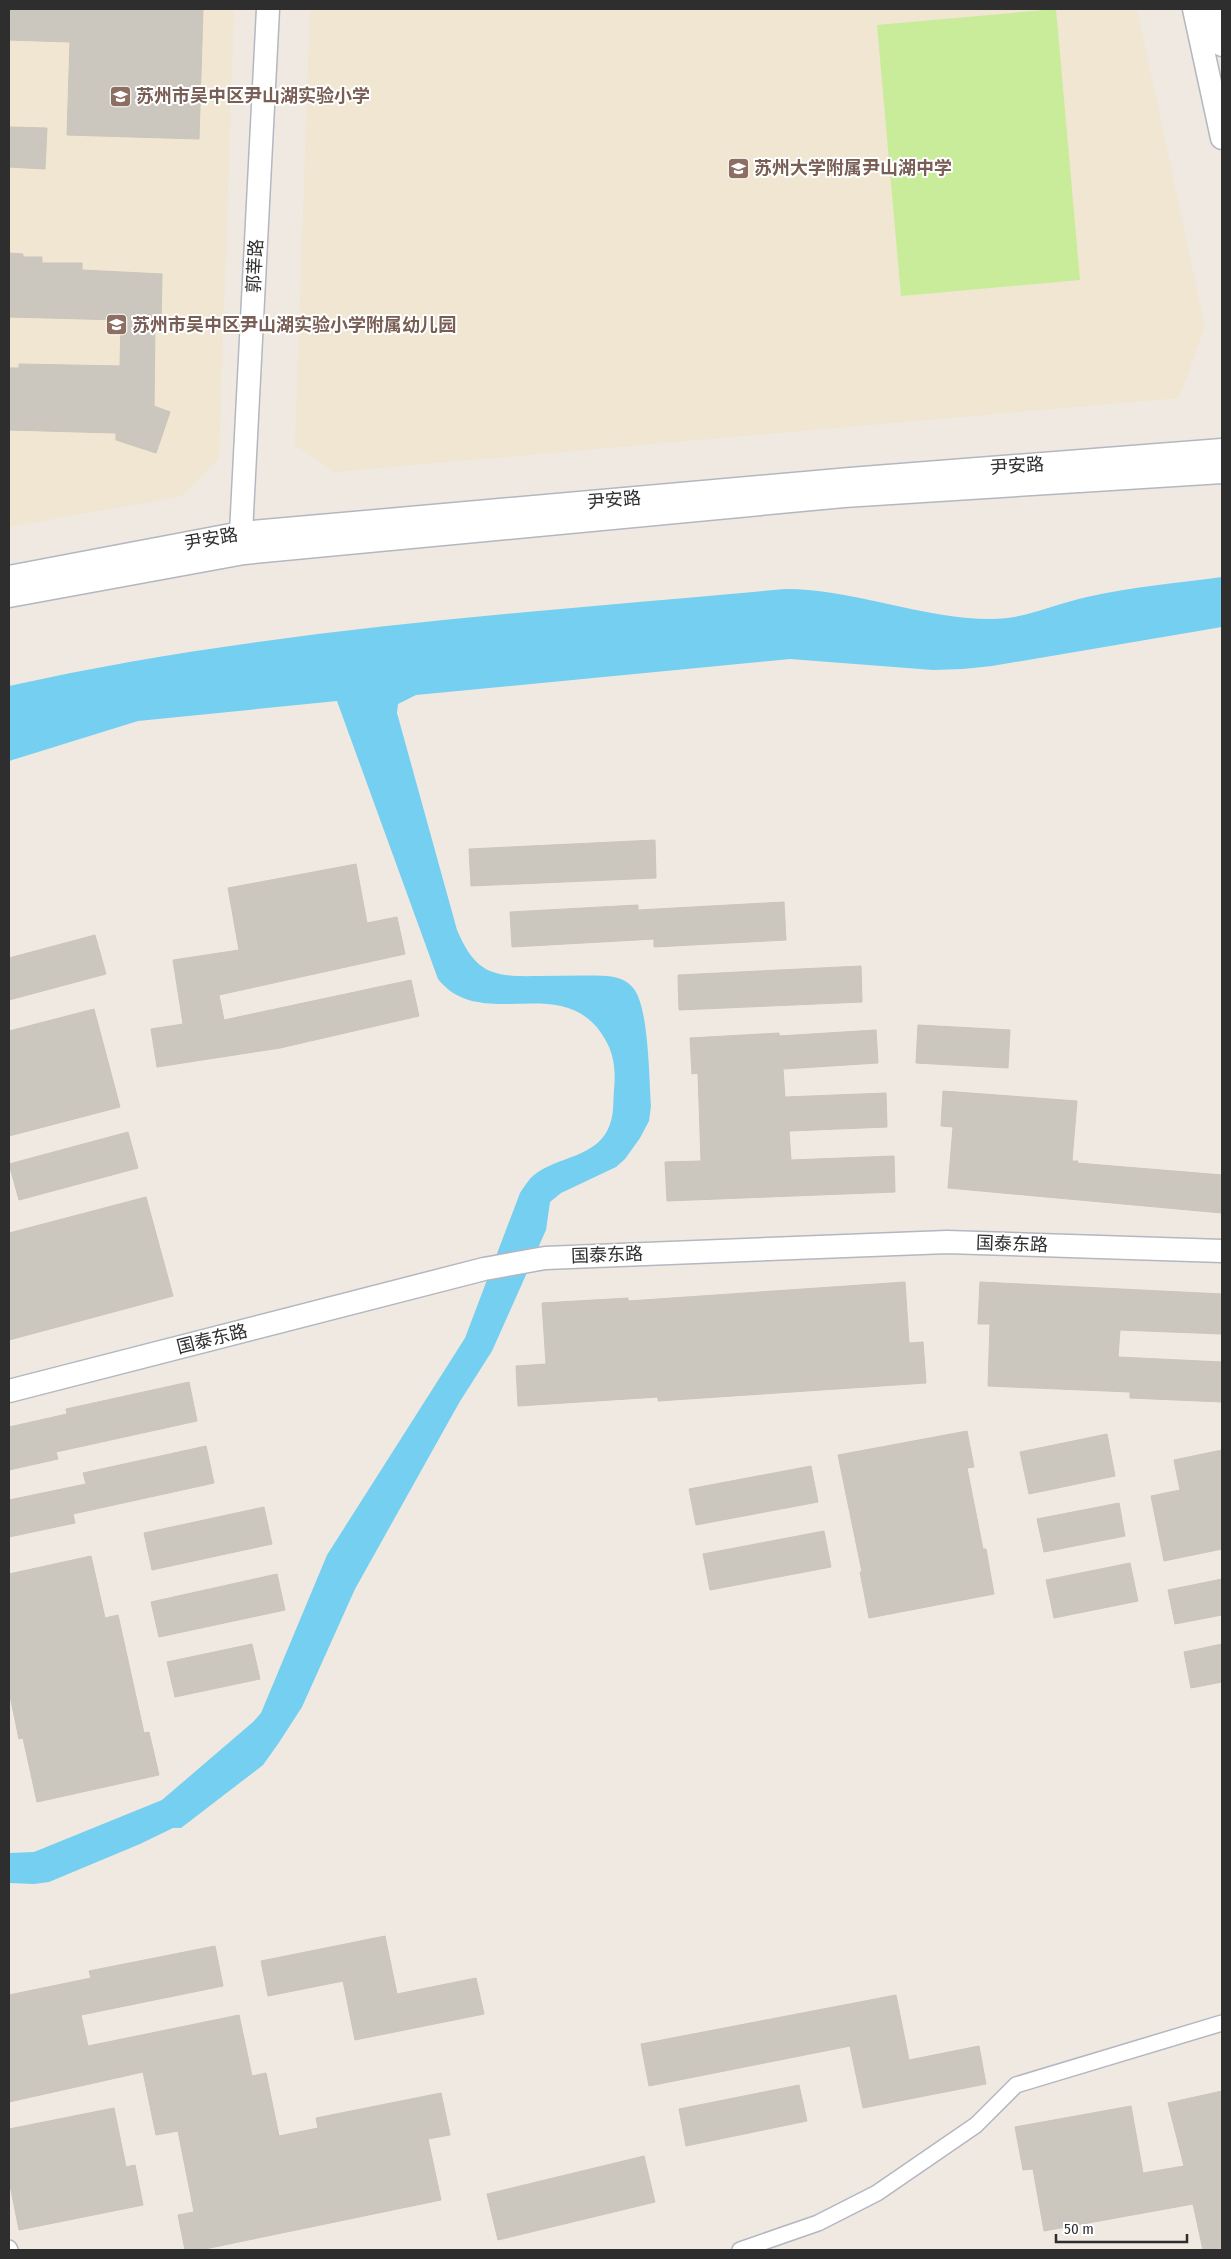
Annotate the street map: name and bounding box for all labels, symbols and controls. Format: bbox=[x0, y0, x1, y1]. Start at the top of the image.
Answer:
school or university icon: 苏州市吴中区尹山湖实验小学 bbox=[108, 84, 132, 108]
place label: 苏州市吴中区尹山湖实验小学 bbox=[136, 85, 370, 107]
school or university icon: 苏州大学附属尹山湖中学 bbox=[726, 156, 750, 180]
place label: 苏州大学附属尹山湖中学 bbox=[754, 157, 952, 179]
street label: 郭莘路 bbox=[243, 238, 267, 294]
school or university icon: 苏州市吴中区尹山湖实验小学附属幼儿园 bbox=[104, 313, 128, 337]
place label: 苏州市吴中区尹山湖实验小学附属幼儿园 bbox=[132, 314, 456, 336]
street label: 尹安路 bbox=[989, 453, 1045, 479]
street label: 尹安路 bbox=[586, 487, 642, 513]
street label: 尹安路 bbox=[183, 523, 239, 555]
street label: 国泰东路 bbox=[976, 1232, 1048, 1256]
street label: 国泰东路 bbox=[571, 1243, 643, 1267]
street label: 国泰东路 bbox=[174, 1320, 250, 1358]
scale bar bbox=[1056, 2212, 1187, 2244]
text: 50 m bbox=[1064, 2220, 1094, 2238]

